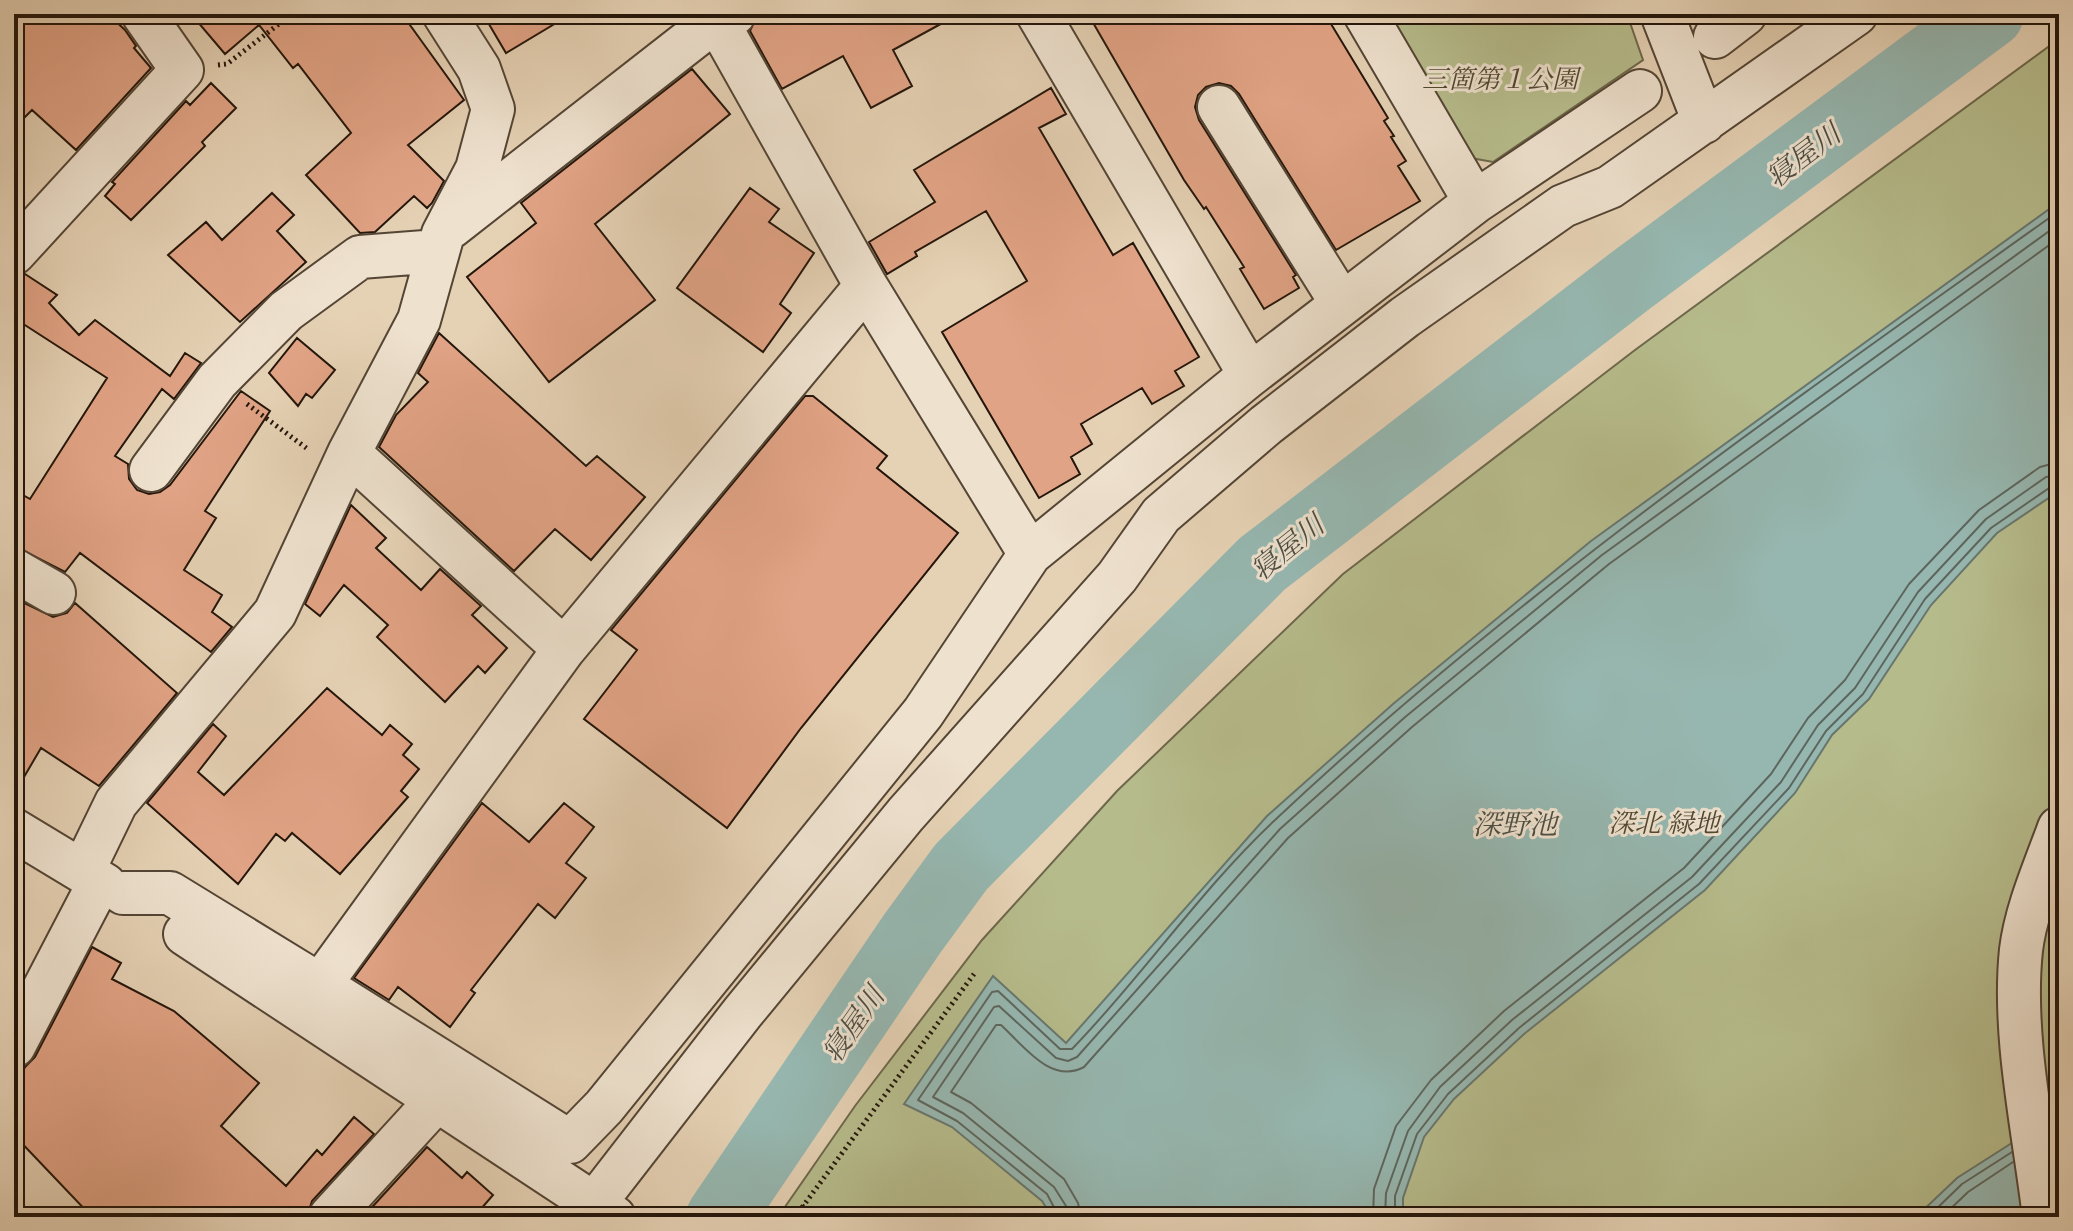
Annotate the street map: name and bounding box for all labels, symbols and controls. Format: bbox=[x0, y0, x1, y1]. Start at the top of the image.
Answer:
park label: 三箇第１公園 bbox=[1422, 63, 1582, 95]
water label: 寝屋川 bbox=[1759, 114, 1849, 194]
water label: 寝屋川 bbox=[1244, 505, 1333, 587]
water label: 深野池 bbox=[1473, 807, 1560, 841]
park label: 深北 緑地 bbox=[1608, 807, 1723, 839]
water label: 寝屋川 bbox=[815, 977, 893, 1068]

